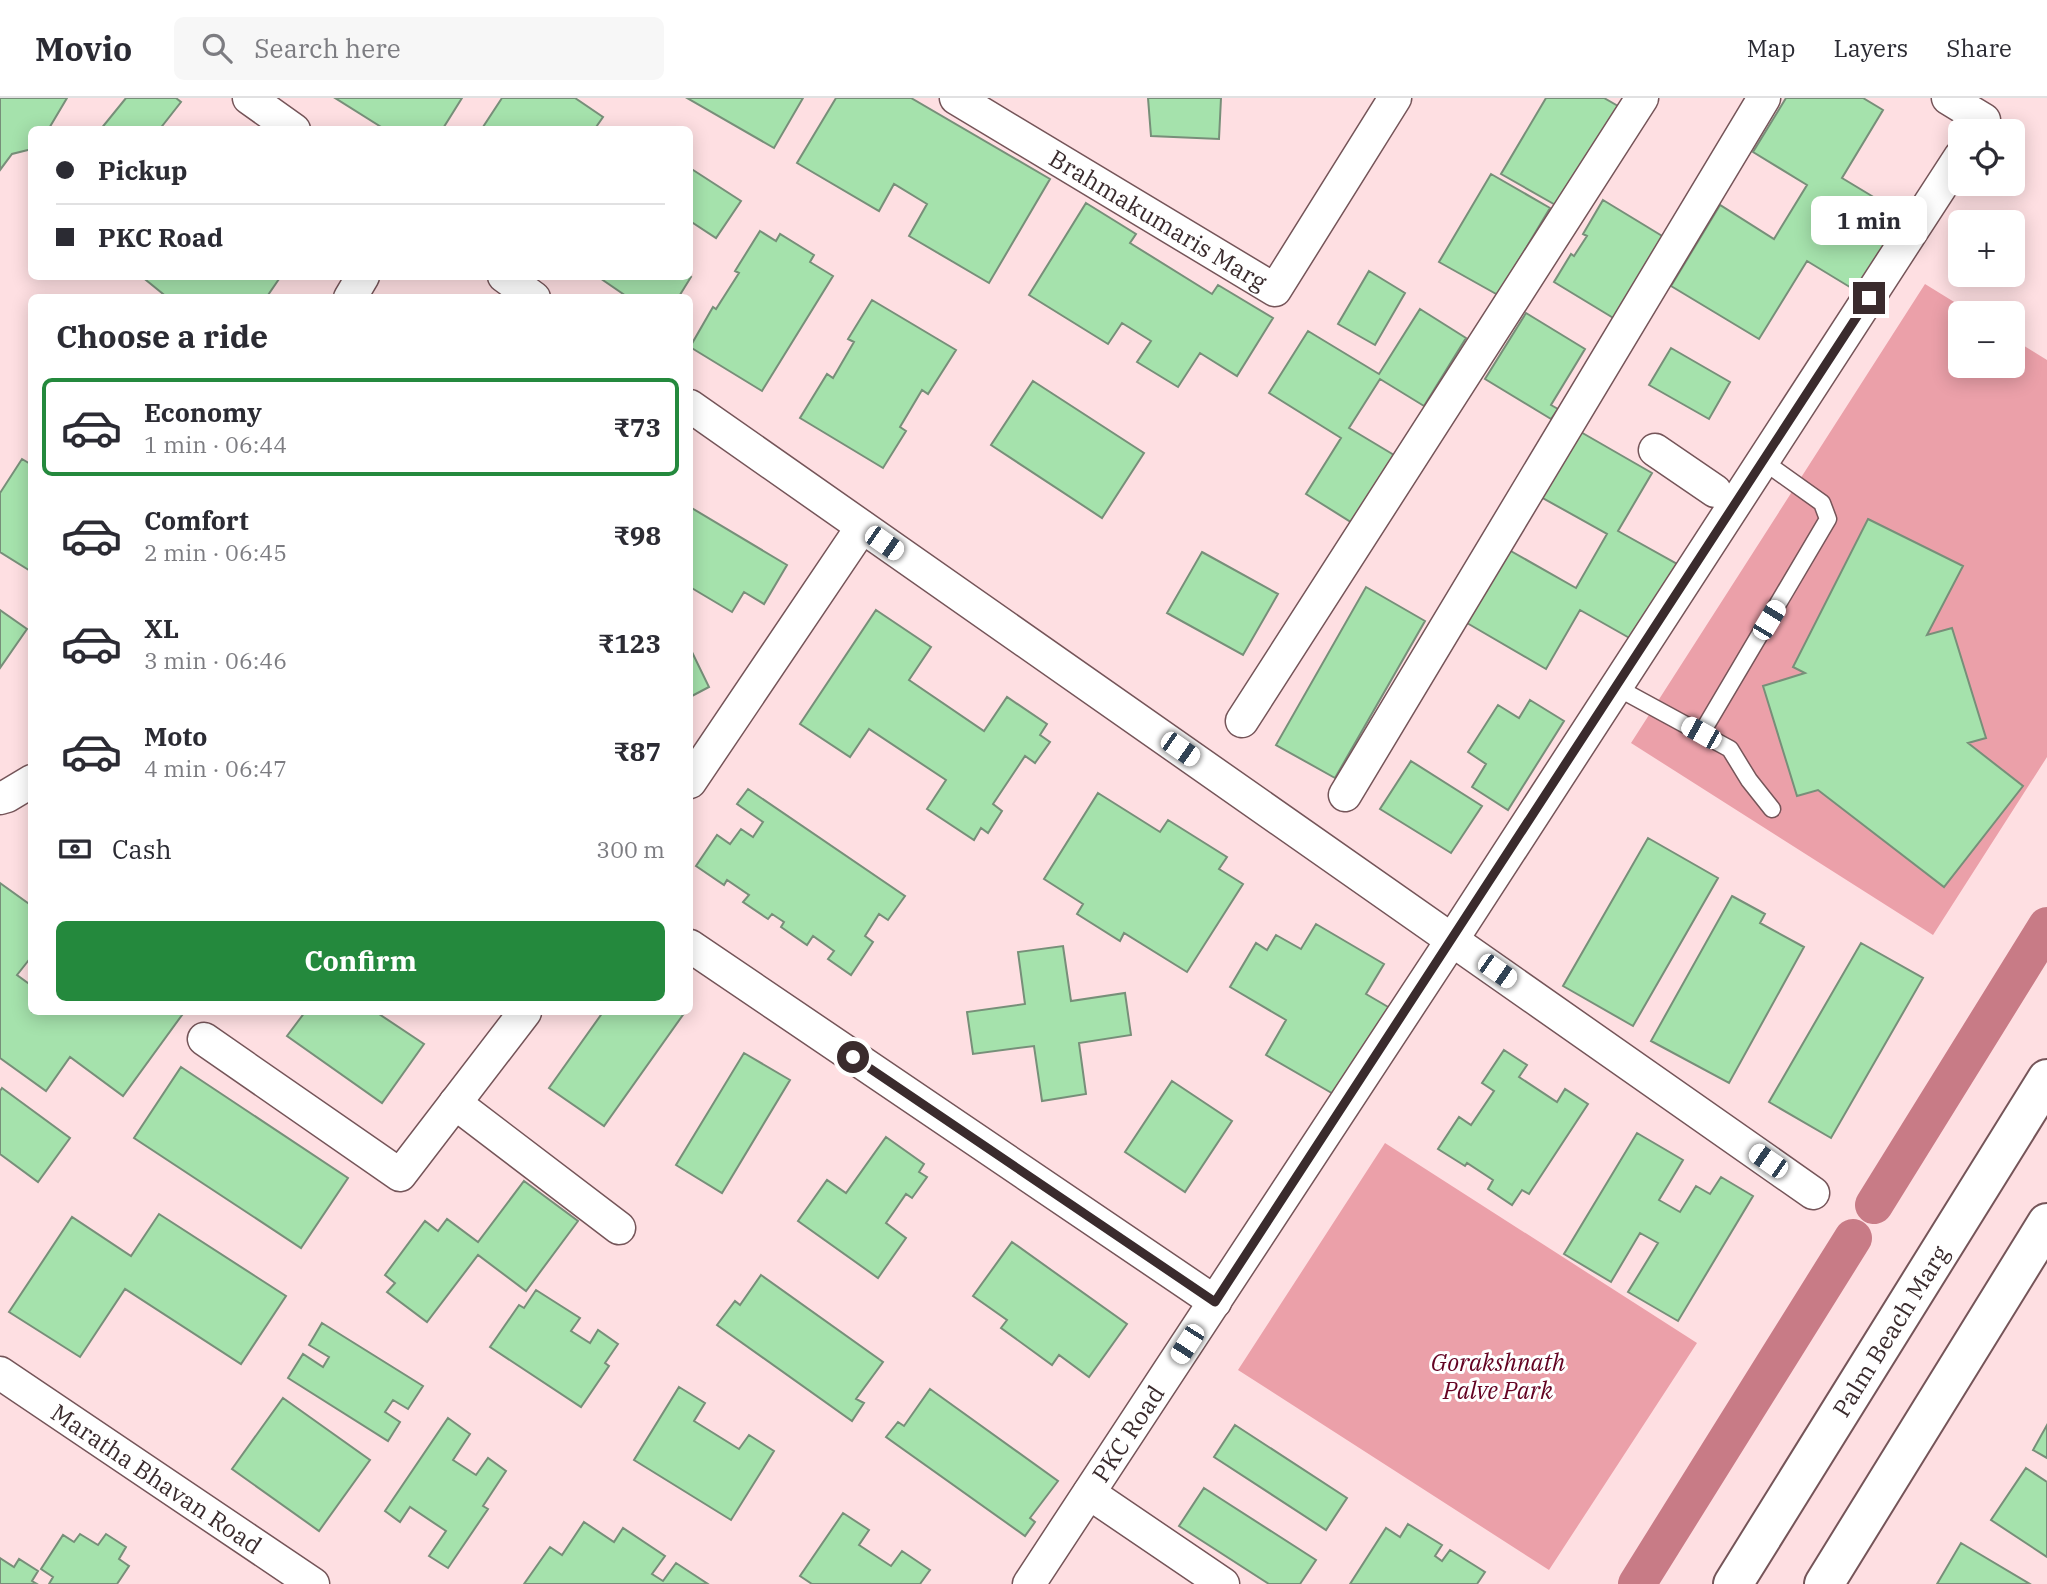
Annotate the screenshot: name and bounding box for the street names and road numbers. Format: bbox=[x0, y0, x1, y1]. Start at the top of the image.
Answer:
street label: Brahmakumaris Marg bbox=[1043, 142, 1273, 298]
street label: Palm Beach Marg bbox=[1825, 1239, 1956, 1423]
street label: PKC Road bbox=[1084, 1379, 1171, 1488]
street label: Maratha Bhavan Road bbox=[45, 1396, 268, 1561]

